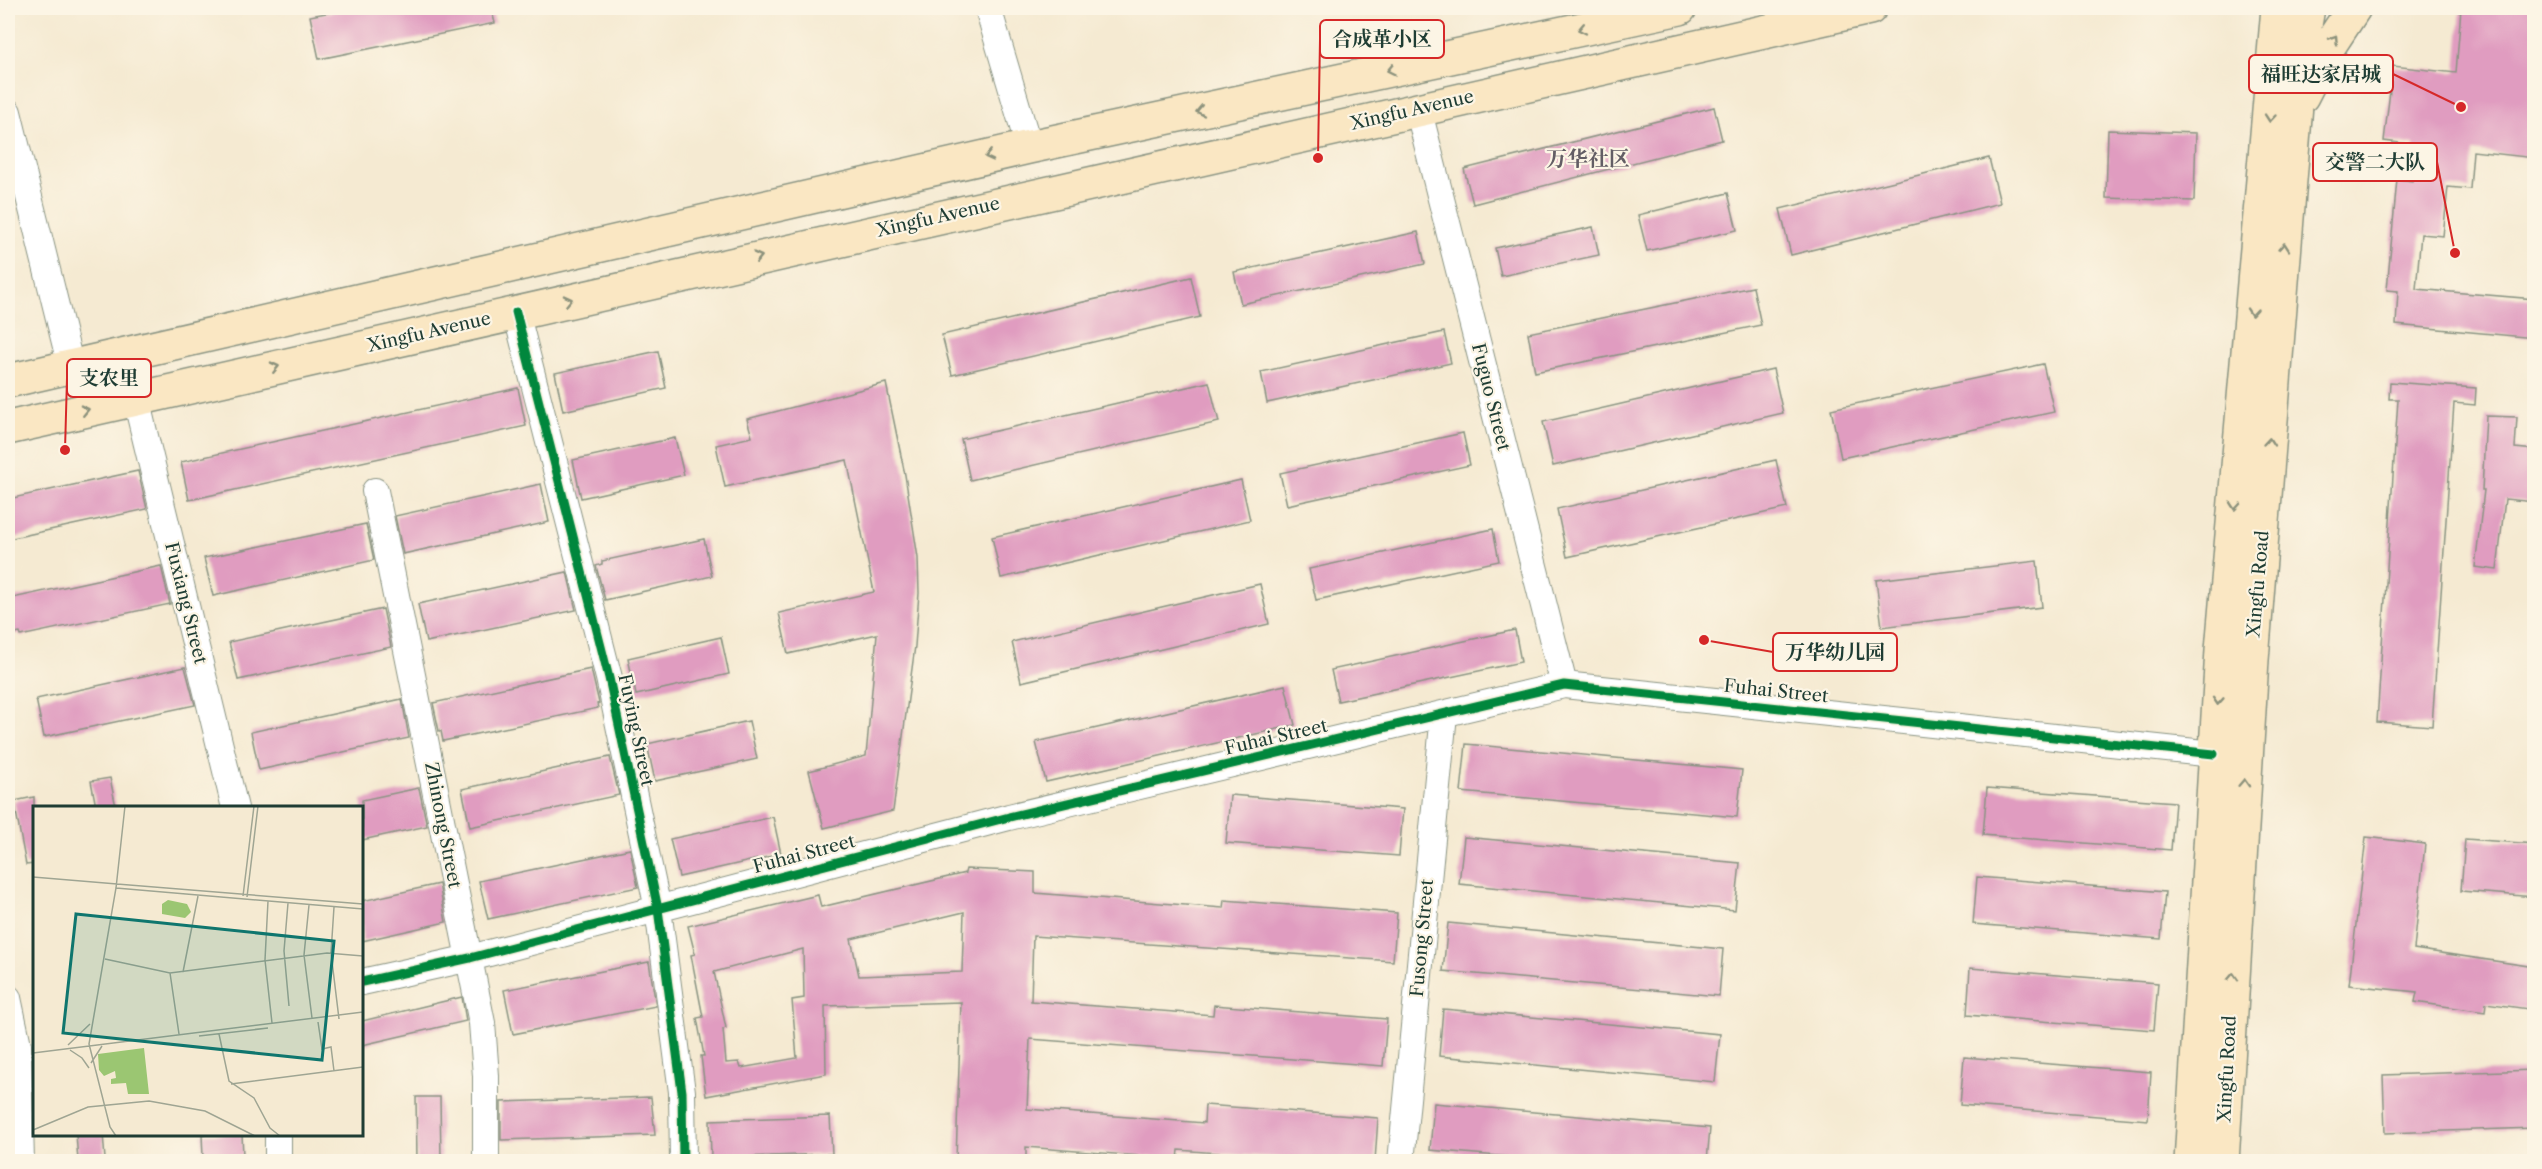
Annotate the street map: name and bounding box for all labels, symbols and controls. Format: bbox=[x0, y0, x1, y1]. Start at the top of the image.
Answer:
callout: 合成革小区 bbox=[1320, 20, 1444, 58]
one-way arrow bbox=[1577, 22, 1587, 35]
text: 合成革小区 bbox=[1332, 27, 1432, 51]
one-way arrow bbox=[2326, 34, 2337, 45]
callout: 福旺达家居城 bbox=[2249, 55, 2393, 93]
text: 福旺达家居城 bbox=[2261, 62, 2381, 86]
one-way arrow bbox=[1386, 63, 1396, 76]
street label: Xingfu Avenue bbox=[1347, 85, 1476, 135]
one-way arrow bbox=[1196, 104, 1206, 117]
one-way arrow bbox=[2264, 114, 2277, 123]
callout: 交警二大队 bbox=[2313, 143, 2437, 181]
district label: 万华社区 bbox=[1546, 146, 1630, 171]
one-way arrow bbox=[984, 149, 994, 162]
text: 交警二大队 bbox=[2325, 150, 2425, 174]
street label: Xingfu Avenue bbox=[873, 192, 1002, 242]
one-way arrow bbox=[2278, 243, 2291, 252]
one-way arrow bbox=[753, 252, 763, 265]
one-way arrow bbox=[562, 295, 572, 308]
street label: Xingfu Avenue bbox=[364, 307, 493, 357]
one-way arrow bbox=[2246, 308, 2259, 317]
street label: Fuguo Street bbox=[1467, 341, 1515, 454]
callout: 支农里 bbox=[67, 359, 151, 397]
one-way arrow bbox=[270, 361, 280, 374]
text: 支农里 bbox=[79, 366, 139, 390]
one-way arrow bbox=[80, 404, 90, 417]
one-way arrow bbox=[2262, 437, 2275, 446]
one-way arrow bbox=[2229, 502, 2242, 511]
street label: Xingfu Road bbox=[2242, 530, 2274, 639]
street label: Fuxiang Street bbox=[160, 540, 212, 667]
callout: 万华幼儿园 bbox=[1773, 633, 1897, 671]
text: 万华幼儿园 bbox=[1785, 640, 1885, 664]
street label: Fuying Street bbox=[613, 672, 659, 789]
street label: Fuhai Street bbox=[1723, 675, 1830, 707]
one-way arrow bbox=[2212, 696, 2225, 705]
street label: Fuhai Street bbox=[1222, 714, 1330, 760]
street label: Zhinong Street bbox=[420, 760, 466, 890]
one-way arrow bbox=[2238, 778, 2251, 787]
inset map bbox=[33, 806, 363, 1136]
street label: Fuhai Street bbox=[751, 830, 858, 878]
street label: Fusong Street bbox=[1406, 878, 1438, 998]
one-way arrow bbox=[2226, 973, 2239, 982]
street label: Xingfu Road bbox=[2213, 1015, 2241, 1124]

